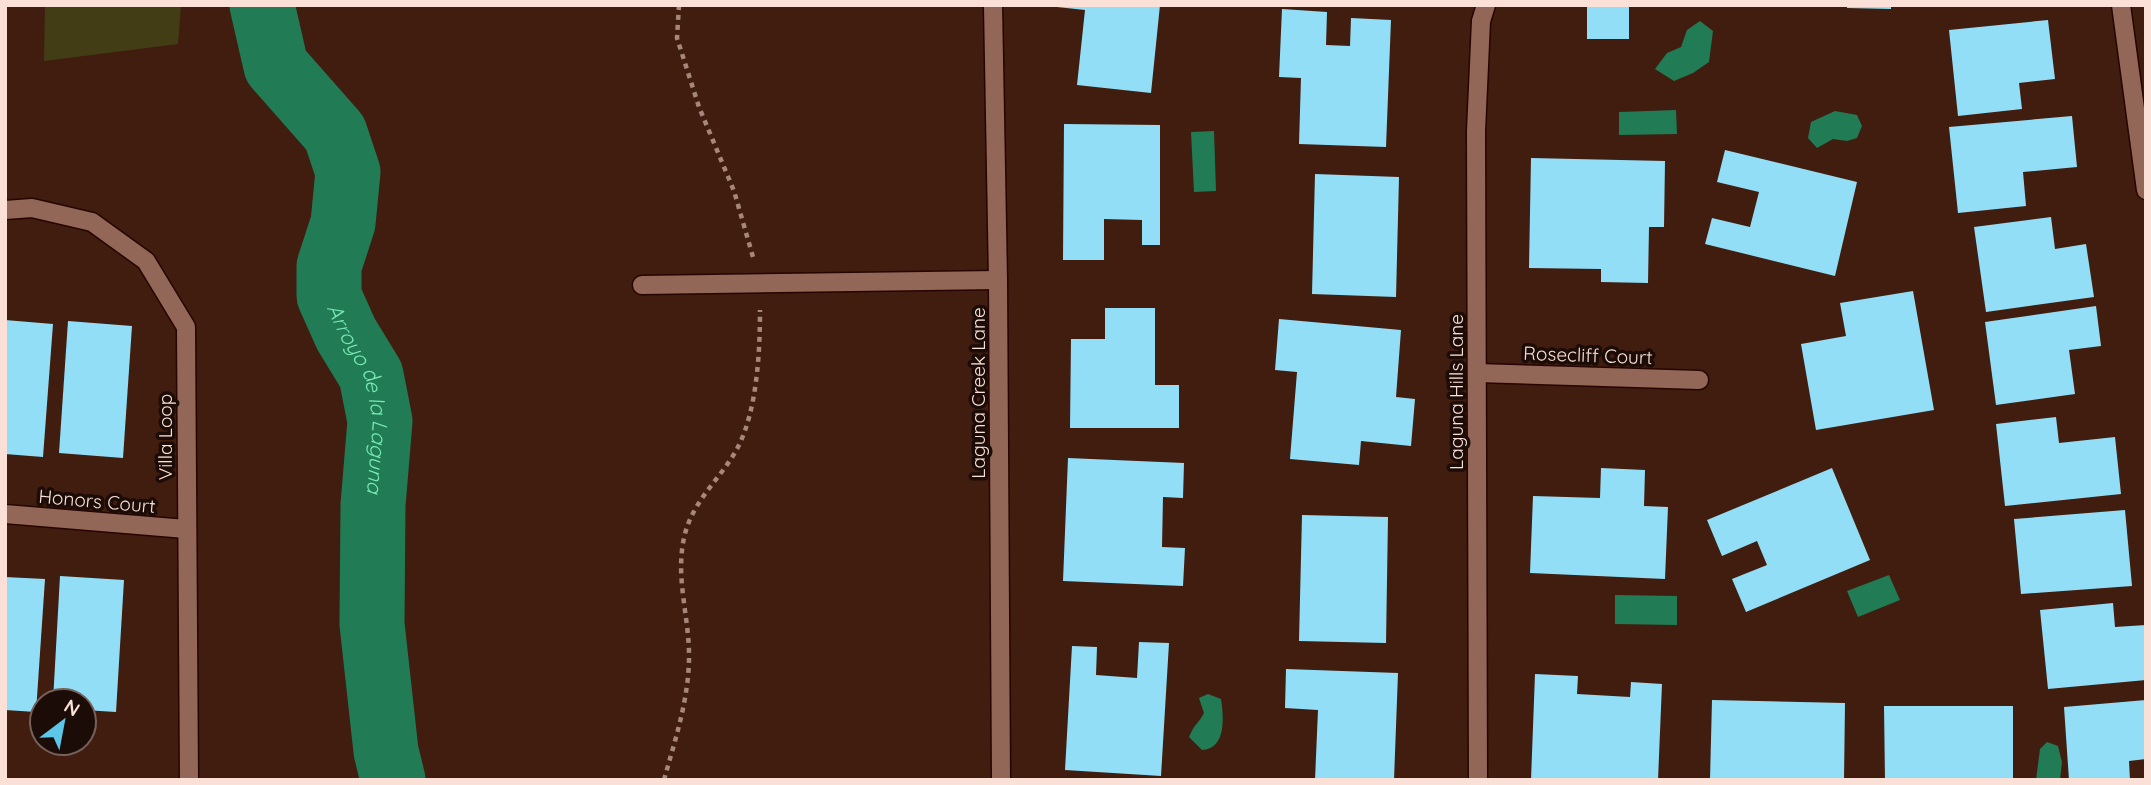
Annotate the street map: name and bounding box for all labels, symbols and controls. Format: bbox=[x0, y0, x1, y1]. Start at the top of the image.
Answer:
water label: Arroyo de la Laguna bbox=[322, 299, 394, 496]
street label: Laguna Creek Lane bbox=[966, 307, 990, 479]
street label: Laguna Hills Lane bbox=[1444, 314, 1468, 470]
street label: Rosecliff Court bbox=[1523, 341, 1653, 369]
street label: Villa Loop bbox=[153, 394, 177, 480]
street label: Honors Court bbox=[37, 484, 157, 518]
north arrow bbox=[28, 687, 98, 757]
text: N bbox=[60, 694, 84, 721]

